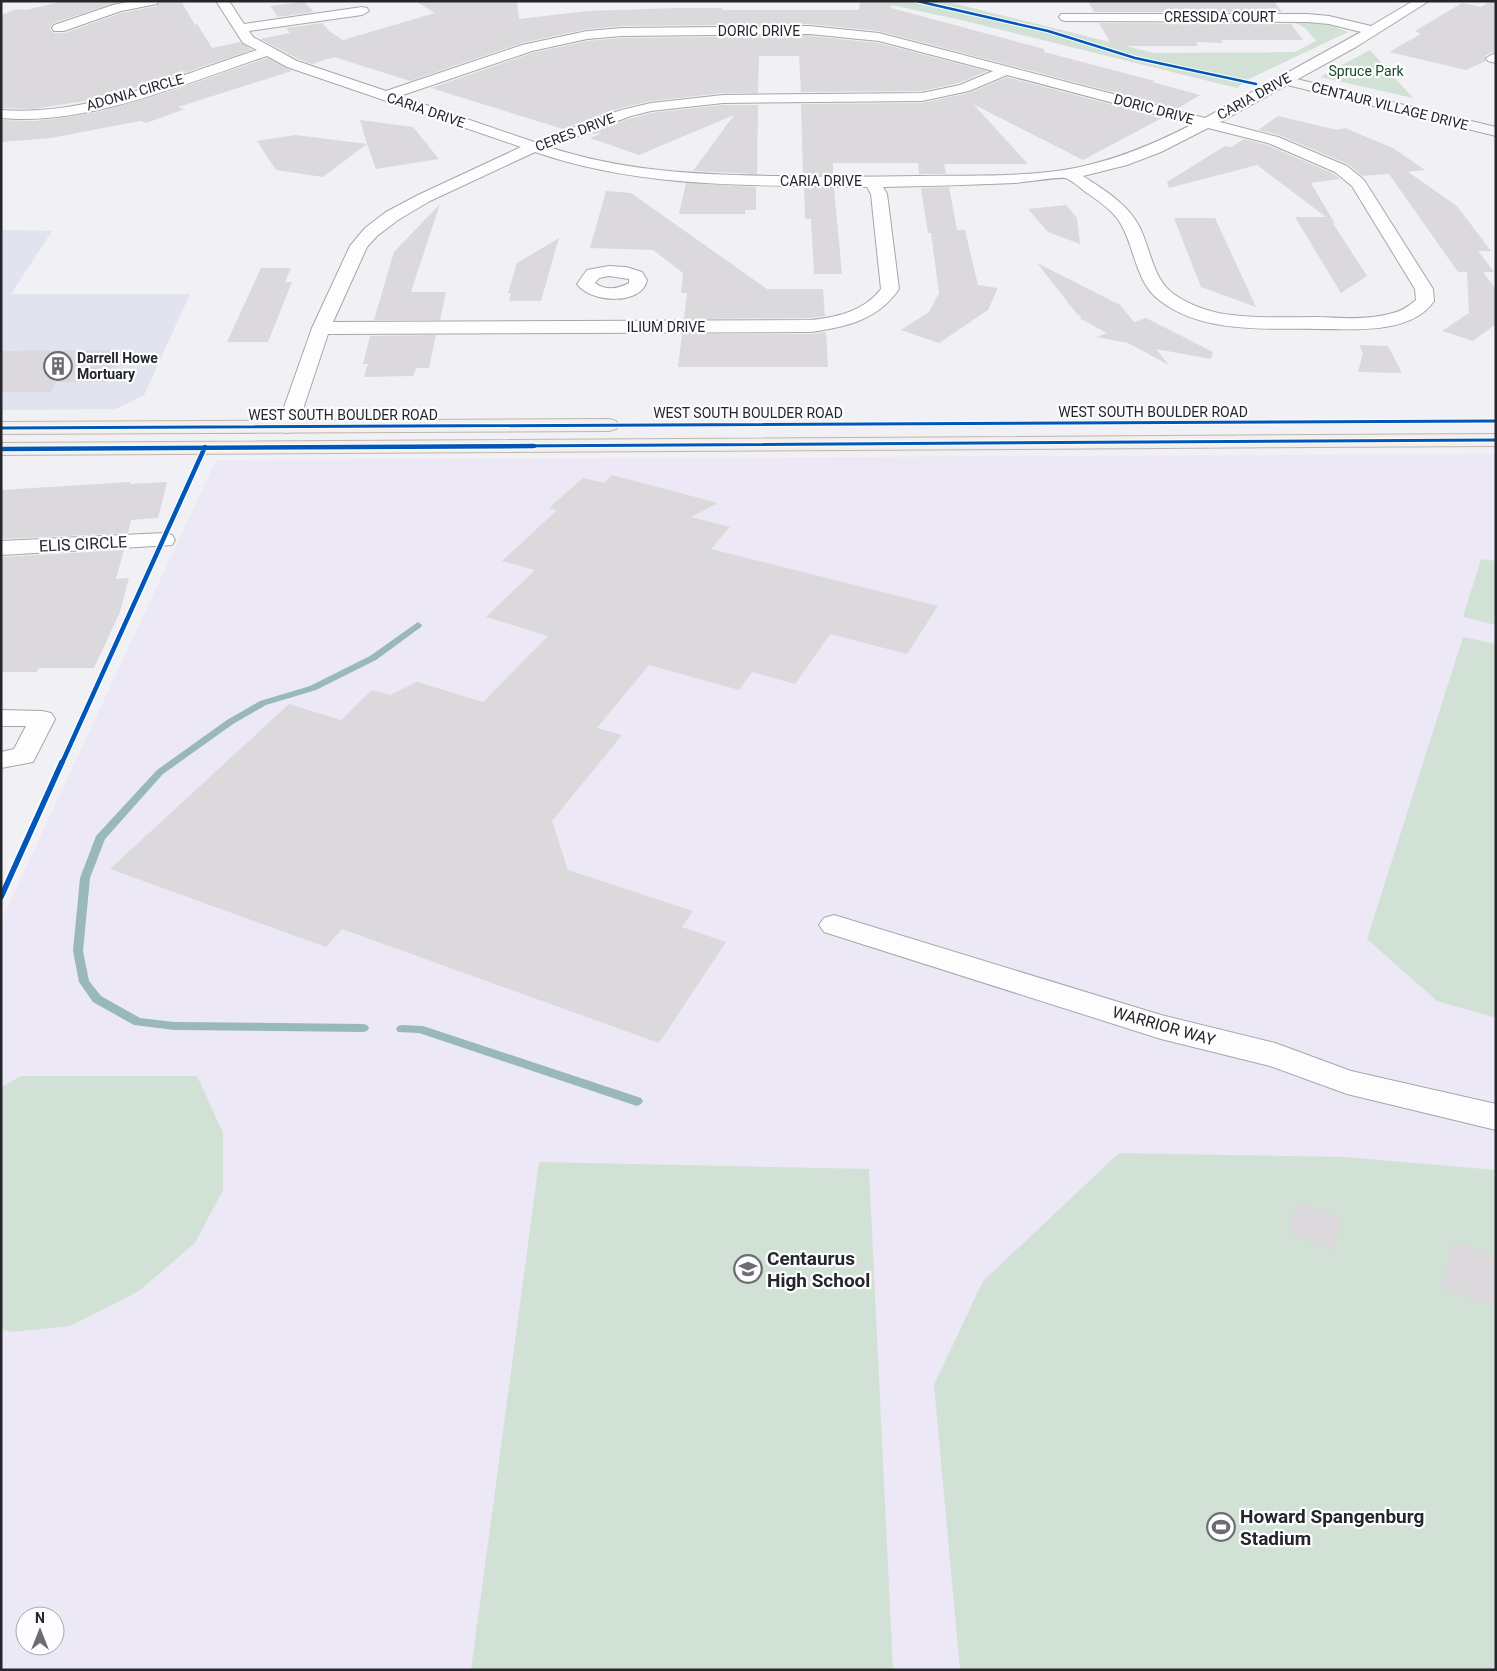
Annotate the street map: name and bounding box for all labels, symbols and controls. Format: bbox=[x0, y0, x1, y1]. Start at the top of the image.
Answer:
street label: CRESSIDA COURT bbox=[1164, 9, 1277, 25]
street label: DORIC DRIVE bbox=[718, 23, 800, 39]
park label: Spruce Park bbox=[1328, 63, 1404, 79]
street label: CARIA DRIVE bbox=[1214, 69, 1294, 123]
street label: ADONIA CIRCLE bbox=[84, 70, 186, 114]
street label: CENTAUR VILLAGE DRIVE bbox=[1310, 79, 1470, 133]
street label: CARIA DRIVE bbox=[385, 89, 467, 131]
street label: DORIC DRIVE bbox=[1112, 91, 1196, 127]
street label: CERES DRIVE bbox=[533, 109, 617, 155]
street label: CARIA DRIVE bbox=[780, 173, 862, 189]
street label: ILIUM DRIVE bbox=[627, 319, 705, 335]
place label: Darrell Howe Mortuary bbox=[77, 350, 158, 382]
building icon: Darrell Howe Mortuary bbox=[43, 351, 73, 381]
street label: WEST SOUTH BOULDER ROAD bbox=[1058, 404, 1248, 420]
street label: WEST SOUTH BOULDER ROAD bbox=[653, 405, 843, 421]
street label: WEST SOUTH BOULDER ROAD bbox=[248, 407, 438, 423]
street label: ELIS CIRCLE bbox=[38, 532, 128, 556]
street label: WARRIOR WAY bbox=[1110, 1002, 1218, 1050]
place label: Centaurus High School bbox=[767, 1247, 870, 1292]
school or university icon: Centaurus High School bbox=[733, 1254, 763, 1284]
place label: Howard Spangenburg Stadium bbox=[1240, 1505, 1424, 1550]
sports icon: Howard Spangenburg Stadium bbox=[1206, 1512, 1236, 1542]
north arrow bbox=[15, 1606, 65, 1656]
text: N bbox=[35, 1610, 45, 1626]

